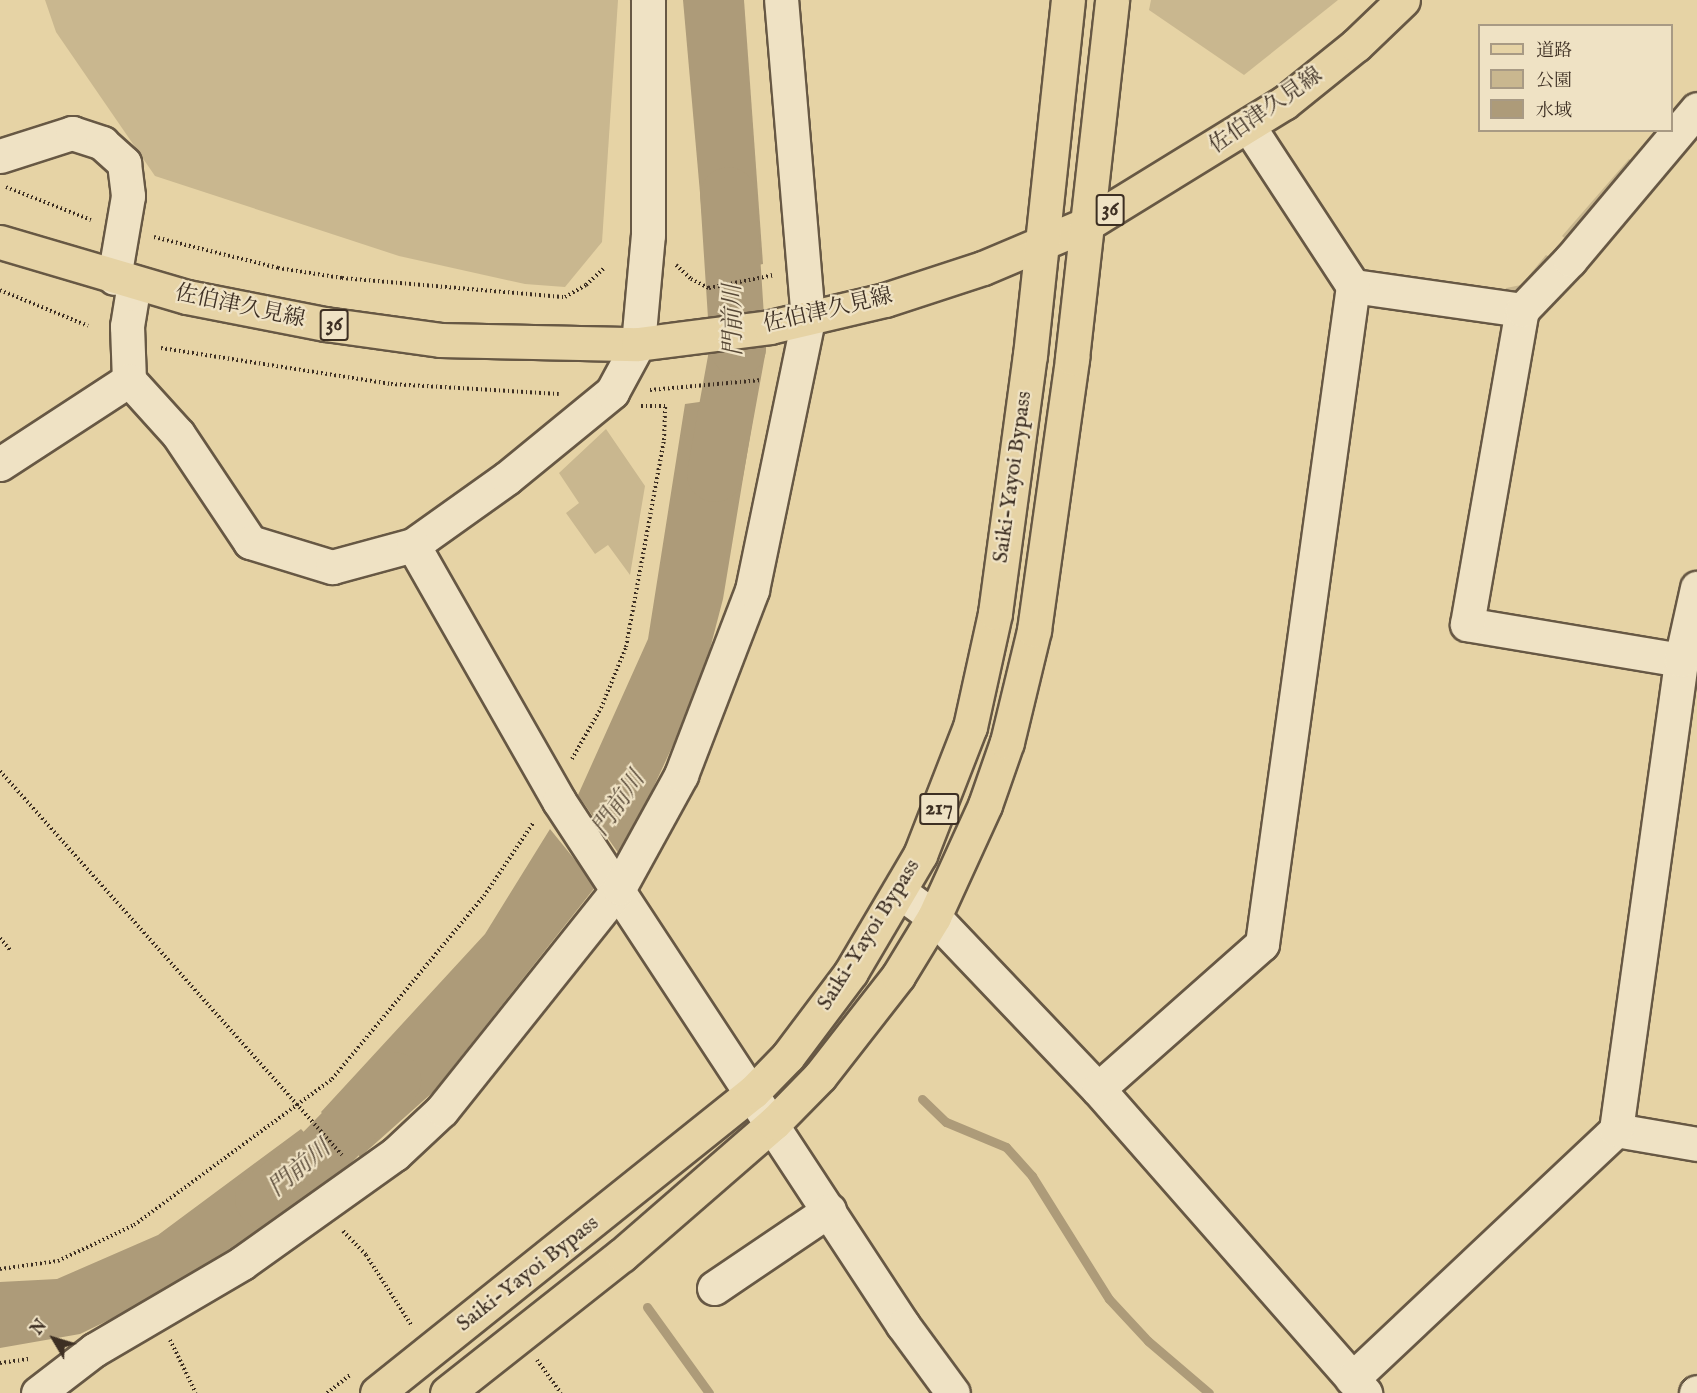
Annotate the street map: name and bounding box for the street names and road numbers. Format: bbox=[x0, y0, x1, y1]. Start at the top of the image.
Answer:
street label: 佐伯津久見線 bbox=[1204, 62, 1328, 160]
road number: 36 bbox=[1095, 192, 1125, 228]
street label: 佐伯津久見線 bbox=[173, 280, 307, 334]
street label: 佐伯津久見線 bbox=[761, 283, 895, 339]
road number: 36 bbox=[319, 307, 349, 343]
street label: Saiki-Yayoi Bypass bbox=[988, 389, 1038, 565]
road number: 217 bbox=[918, 791, 960, 827]
street label: Saiki-Yayoi Bypass bbox=[812, 855, 926, 1015]
street label: Saiki-Yayoi Bypass bbox=[452, 1210, 604, 1338]

